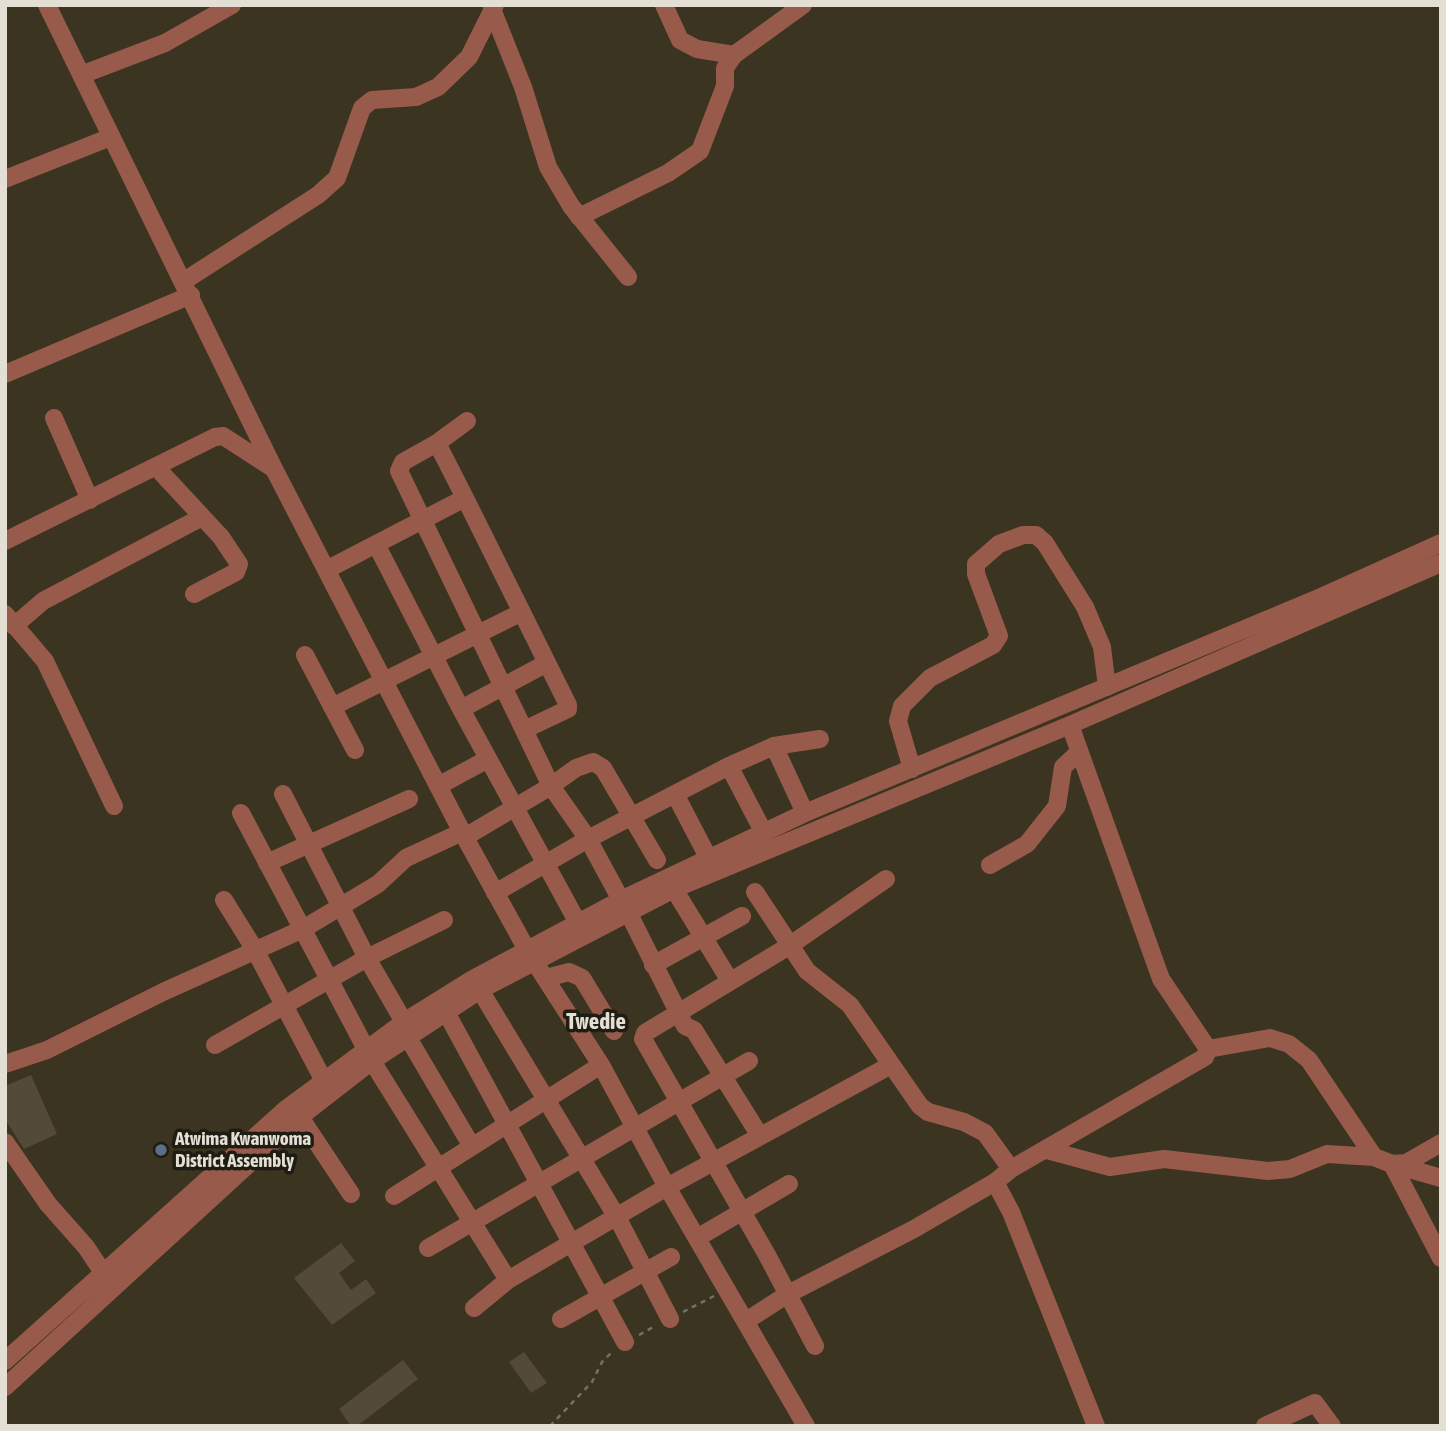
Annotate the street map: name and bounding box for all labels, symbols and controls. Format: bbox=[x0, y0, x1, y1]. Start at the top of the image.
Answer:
district label: Twedie bbox=[566, 1008, 626, 1036]
place label: Atwima Kwanwoma District Assembly bbox=[175, 1128, 311, 1172]
marker: Atwima Kwanwoma District Assembly bbox=[153, 1142, 169, 1158]

